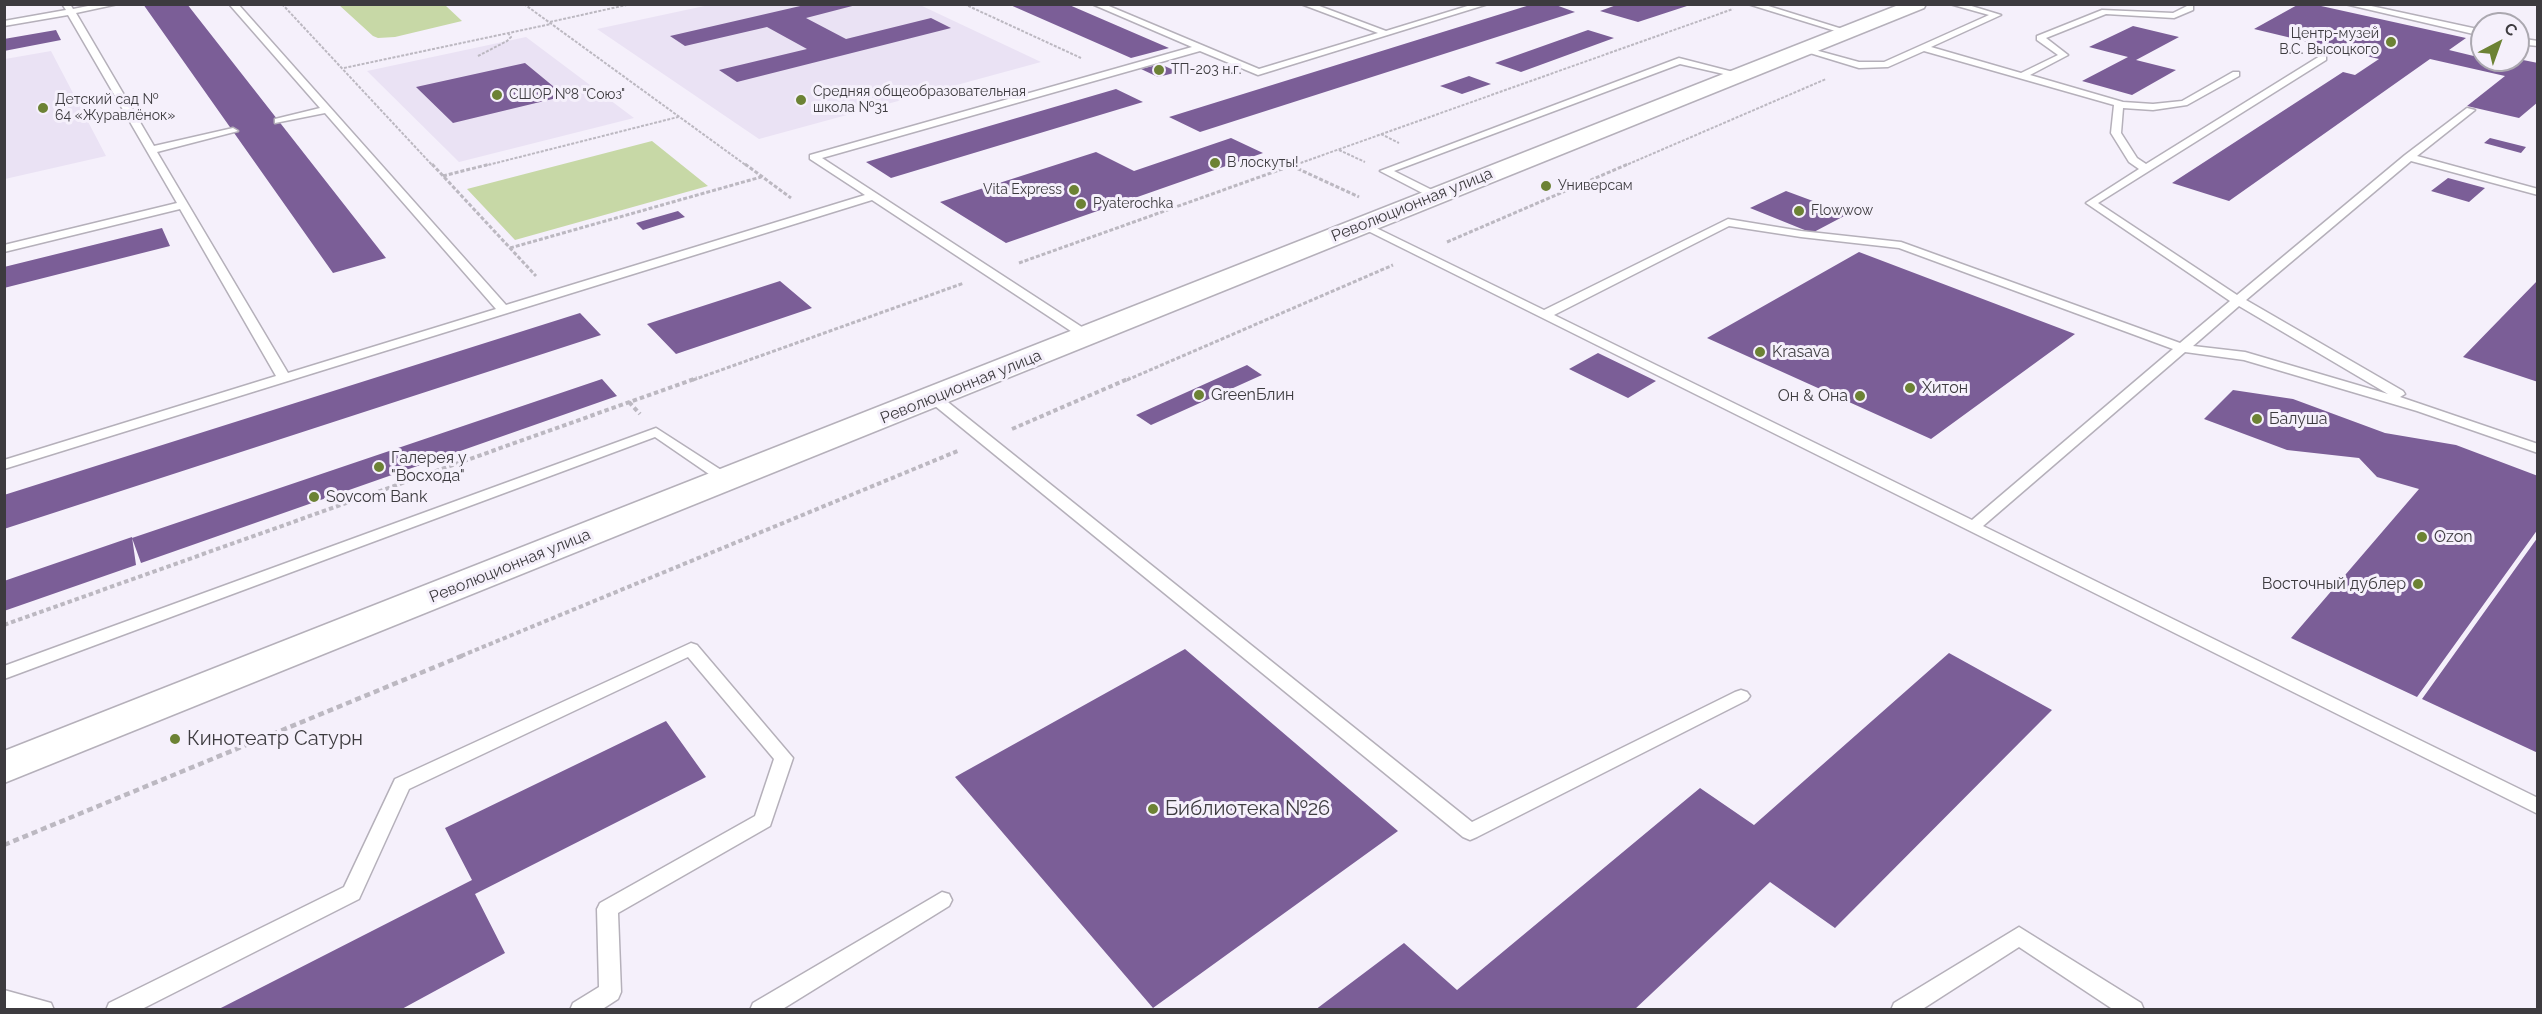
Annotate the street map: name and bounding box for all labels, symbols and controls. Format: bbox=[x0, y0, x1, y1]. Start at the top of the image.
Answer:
north arrow bbox=[2470, 12, 2530, 72]
text: С bbox=[2500, 19, 2521, 40]
place label: Центр-музей В.С. Высоцкого bbox=[2279, 26, 2379, 58]
marker: Центр-музей В.С. Высоцкого bbox=[2384, 35, 2398, 49]
place label: ТП-203 н.г. bbox=[1171, 62, 1241, 78]
marker: ТП-203 н.г. bbox=[1152, 63, 1166, 77]
place label: Средняя общеобразовательная школа №31 bbox=[813, 84, 1026, 116]
place label: СШОР №8 "Союз" bbox=[509, 87, 625, 103]
marker: СШОР №8 "Союз" bbox=[490, 88, 504, 102]
place label: Детский сад № 64 «Журавлёнок» bbox=[55, 92, 175, 124]
marker: Средняя общеобразовательная школа №31 bbox=[794, 93, 808, 107]
marker: Детский сад № 64 «Журавлёнок» bbox=[36, 101, 50, 115]
place label: В лоскуты! bbox=[1227, 155, 1298, 171]
marker: В лоскуты! bbox=[1208, 156, 1222, 170]
street label: Революционная улица bbox=[1329, 164, 1495, 246]
place label: Универсам bbox=[1558, 178, 1633, 194]
marker: Универсам bbox=[1539, 179, 1553, 193]
place label: Vita Express bbox=[983, 182, 1062, 198]
marker: Vita Express bbox=[1067, 183, 1081, 197]
place label: Pyaterochka bbox=[1093, 196, 1173, 212]
marker: Pyaterochka bbox=[1074, 197, 1088, 211]
place label: Flowwow bbox=[1811, 203, 1873, 219]
marker: Flowwow bbox=[1792, 204, 1806, 218]
place label: Krasava bbox=[1772, 342, 1830, 362]
marker: Krasava bbox=[1753, 345, 1767, 359]
street label: Революционная улица bbox=[878, 346, 1044, 428]
place label: Хитон bbox=[1922, 378, 1968, 398]
marker: Хитон bbox=[1903, 381, 1917, 395]
place label: GreenБлин bbox=[1211, 385, 1294, 405]
place label: Он & Она bbox=[1778, 386, 1848, 406]
marker: GreenБлин bbox=[1192, 388, 1206, 402]
marker: Он & Она bbox=[1853, 389, 1867, 403]
place label: Балуша bbox=[2269, 409, 2327, 429]
marker: Балуша bbox=[2250, 412, 2264, 426]
place label: Галерея у "Восхода" bbox=[391, 448, 467, 486]
marker: Галерея у "Восхода" bbox=[372, 460, 386, 474]
place label: Sovcom Bank bbox=[326, 487, 427, 507]
marker: Sovcom Bank bbox=[307, 490, 321, 504]
street label: Революционная улица bbox=[427, 525, 593, 607]
place label: Ozon bbox=[2434, 527, 2473, 547]
marker: Ozon bbox=[2415, 530, 2429, 544]
place label: Восточный дублер bbox=[2262, 574, 2406, 594]
marker: Восточный дублер bbox=[2411, 577, 2425, 591]
place label: Кинотеатр Сатурн bbox=[187, 727, 363, 751]
marker: Кинотеатр Сатурн bbox=[168, 732, 182, 746]
place label: Библиотека №26 bbox=[1165, 797, 1330, 821]
marker: Библиотека №26 bbox=[1146, 802, 1160, 816]

